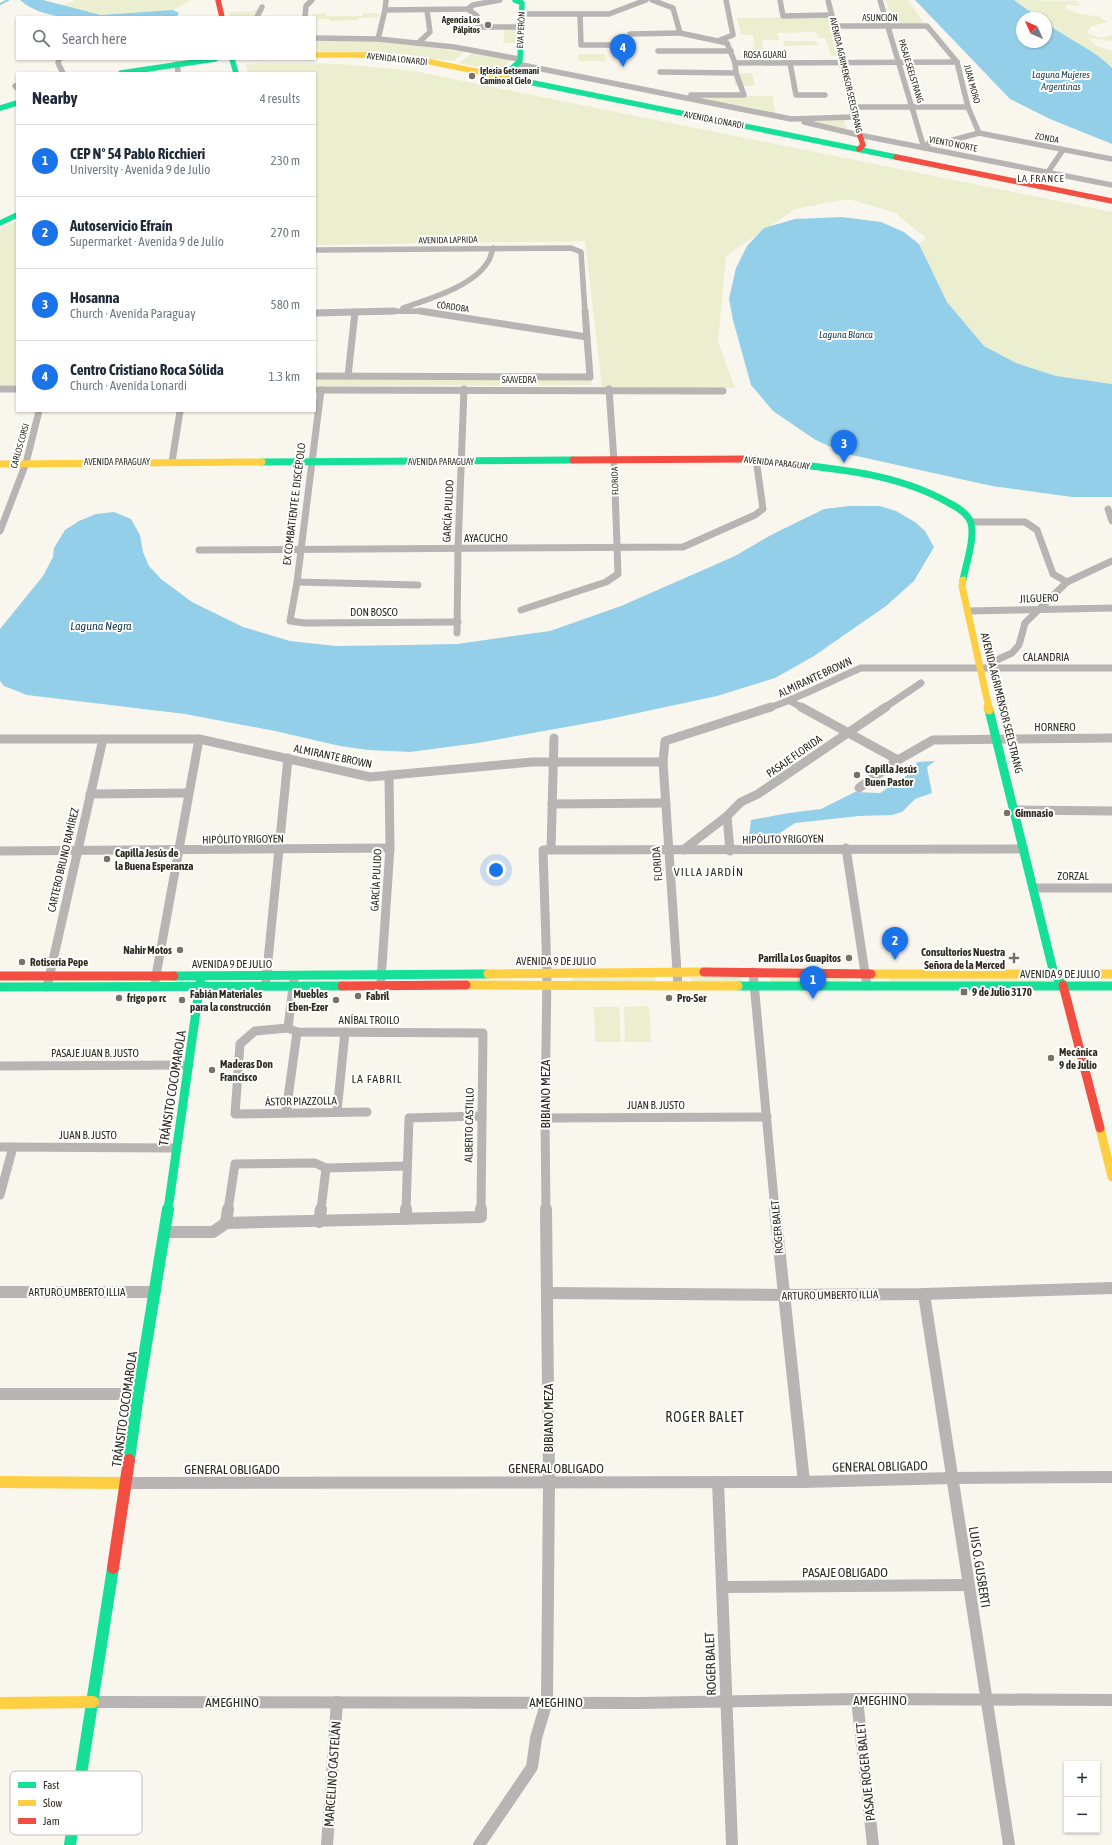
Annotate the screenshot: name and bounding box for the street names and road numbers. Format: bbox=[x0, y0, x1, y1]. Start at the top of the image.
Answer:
street label: EVA PERÓN bbox=[515, 11, 527, 49]
street label: ASUNCIÓN bbox=[862, 13, 898, 23]
street label: AVENIDA AGRIMENSOR SEELSTRANG bbox=[828, 16, 864, 134]
street label: PASAJE SEELSTRANG bbox=[897, 38, 926, 104]
street label: ROSA GUARÚ bbox=[743, 50, 787, 60]
street label: AVENIDA LONARDI bbox=[366, 51, 428, 67]
street label: JUAN MORO bbox=[962, 63, 982, 105]
street label: AVENIDA LONARDI bbox=[683, 109, 745, 131]
street label: ZONDA bbox=[1034, 131, 1060, 145]
street label: VIENTO NORTE bbox=[928, 134, 978, 154]
street label: AVENIDA LAPRIDA bbox=[418, 234, 478, 246]
street label: CÓRDOBA bbox=[436, 300, 470, 314]
street label: SAAVEDRA bbox=[502, 375, 537, 385]
street label: CARLOS CORSI bbox=[9, 422, 31, 470]
street label: EX COMBATIENTE E. DISCÉPOLO bbox=[281, 442, 307, 566]
street label: AVENIDA PARAGUAY bbox=[744, 455, 810, 471]
street label: AVENIDA PARAGUAY bbox=[84, 457, 150, 467]
street label: AVENIDA PARAGUAY bbox=[408, 457, 474, 467]
street label: FLORIDA bbox=[609, 466, 620, 495]
street label: GARCÍA PULIDO bbox=[440, 479, 456, 543]
street label: AYACUCHO bbox=[464, 532, 508, 544]
street label: JILGUERO bbox=[1019, 591, 1059, 605]
street label: DON BOSCO bbox=[350, 606, 398, 618]
street label: AVENIDA AGRIMENSOR SEELSTRANG bbox=[979, 631, 1025, 775]
street label: CALANDRIA bbox=[1023, 651, 1070, 663]
street label: ALMIRANTE BROWN bbox=[776, 655, 854, 699]
street label: HORNERO bbox=[1034, 721, 1076, 733]
street label: PASAJE FLORIDA bbox=[764, 732, 824, 780]
street label: ALMIRANTE BROWN bbox=[293, 742, 373, 770]
street label: CARTERO BRUNO RAMÍREZ bbox=[45, 807, 81, 913]
street label: HIPÓLITO YRIGOYEN bbox=[202, 832, 284, 846]
street label: HIPÓLITO YRIGOYEN bbox=[742, 832, 824, 846]
street label: FLORIDA bbox=[650, 846, 664, 882]
street label: GARCÍA PULIDO bbox=[368, 848, 384, 912]
street label: ZORZAL bbox=[1057, 870, 1089, 882]
street label: AVENIDA 9 DE JULIO bbox=[516, 955, 596, 967]
street label: AVENIDA 9 DE JULIO bbox=[192, 958, 272, 970]
street label: AVENIDA 9 DE JULIO bbox=[1020, 968, 1100, 980]
street label: ANÍBAL TROILO bbox=[339, 1014, 399, 1026]
street label: TRÁNSITO COCOMAROLA bbox=[156, 1029, 189, 1147]
street label: PASAJE JUAN B. JUSTO bbox=[51, 1047, 139, 1059]
street label: BIBIANO MEZA bbox=[538, 1059, 553, 1128]
street label: ALBERTO CASTILLO bbox=[462, 1087, 476, 1163]
street label: ÁSTOR PIAZZOLLA bbox=[265, 1094, 338, 1108]
street label: JUAN B. JUSTO bbox=[627, 1099, 685, 1111]
street label: JUAN B. JUSTO bbox=[59, 1129, 117, 1141]
street label: ROGER BALET bbox=[769, 1200, 785, 1254]
street label: ARTURO UMBERTO ILLIA bbox=[29, 1286, 126, 1298]
street label: ARTURO UMBERTO ILLIA bbox=[781, 1288, 879, 1302]
street label: TRÁNSITO COCOMAROLA bbox=[109, 1350, 140, 1468]
street label: BIBIANO MEZA bbox=[541, 1383, 556, 1452]
street label: GENERAL OBLIGADO bbox=[832, 1458, 928, 1475]
street label: GENERAL OBLIGADO bbox=[508, 1461, 604, 1476]
street label: GENERAL OBLIGADO bbox=[184, 1462, 280, 1477]
street label: LUIS O. GUSBERTI bbox=[966, 1525, 993, 1609]
street label: PASAJE OBLIGADO bbox=[802, 1565, 888, 1580]
street label: ROGER BALET bbox=[702, 1632, 719, 1696]
street label: AMEGHINO bbox=[853, 1693, 907, 1708]
street label: AMEGHINO bbox=[205, 1695, 259, 1710]
street label: AMEGHINO bbox=[529, 1695, 583, 1710]
street label: MARCELINO CASTELÁN bbox=[321, 1721, 344, 1828]
street label: PASAJE ROGER BALET bbox=[853, 1722, 878, 1822]

